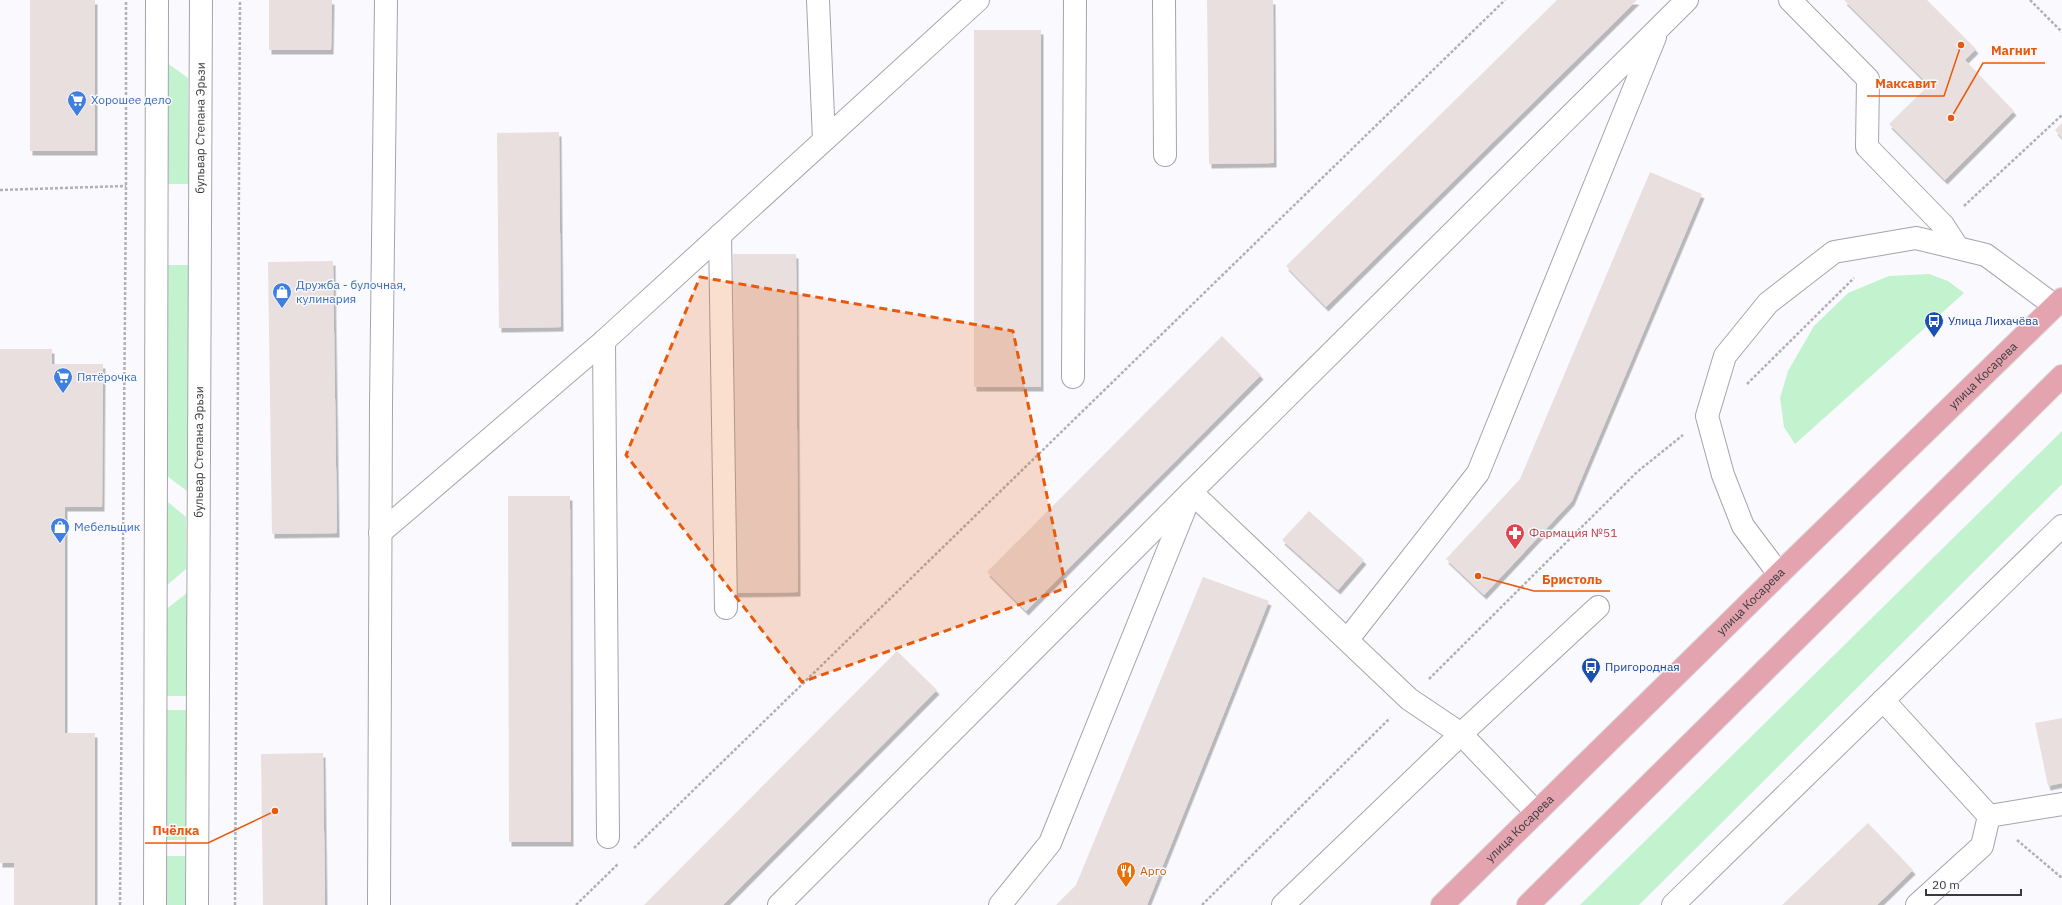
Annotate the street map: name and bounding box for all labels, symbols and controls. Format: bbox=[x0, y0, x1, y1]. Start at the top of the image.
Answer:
callout: Магнит bbox=[1983, 38, 2045, 63]
text: Магнит bbox=[1991, 42, 2038, 59]
street label: бульвар Степана Эрьзи bbox=[192, 62, 208, 194]
callout: Максавит bbox=[1867, 71, 1944, 96]
text: Максавит bbox=[1875, 75, 1937, 92]
supermarket icon: Хорошее дело bbox=[66, 89, 88, 117]
place label: Хорошее дело bbox=[91, 92, 172, 107]
place label: Дружба - булочная, кулинария bbox=[296, 277, 406, 306]
shop icon: Дружба - булочная, кулинария bbox=[271, 281, 293, 309]
bus stop icon: Улица Лихачёва bbox=[1923, 310, 1945, 338]
place label: Улица Лихачёва bbox=[1948, 313, 2039, 328]
street label: улица Косарева bbox=[1945, 338, 2021, 412]
supermarket icon: Пятёрочка bbox=[52, 366, 74, 394]
place label: Пятёрочка bbox=[77, 369, 137, 384]
street label: бульвар Степана Эрьзи bbox=[191, 386, 206, 518]
shop icon: Мебельщик bbox=[49, 516, 71, 544]
place label: Мебельщик bbox=[74, 519, 141, 534]
pharmacy icon: Фармация №51 bbox=[1504, 522, 1526, 550]
place label: Фармация №51 bbox=[1529, 525, 1618, 540]
street label: улица Косарева bbox=[1713, 564, 1788, 638]
callout: Бристоль bbox=[1534, 566, 1610, 591]
text: Бристоль bbox=[1542, 571, 1602, 588]
bus stop icon: Пригородная bbox=[1580, 656, 1602, 684]
place label: Пригородная bbox=[1605, 659, 1680, 674]
street label: улица Косарева bbox=[1482, 791, 1557, 865]
callout: Пчёлка bbox=[145, 818, 208, 843]
text: Пчёлка bbox=[153, 822, 199, 839]
restaurant icon: Арго bbox=[1115, 860, 1137, 888]
place label: Арго bbox=[1140, 863, 1167, 878]
scale bar bbox=[1926, 871, 2021, 897]
text: 20 m bbox=[1932, 877, 1960, 892]

